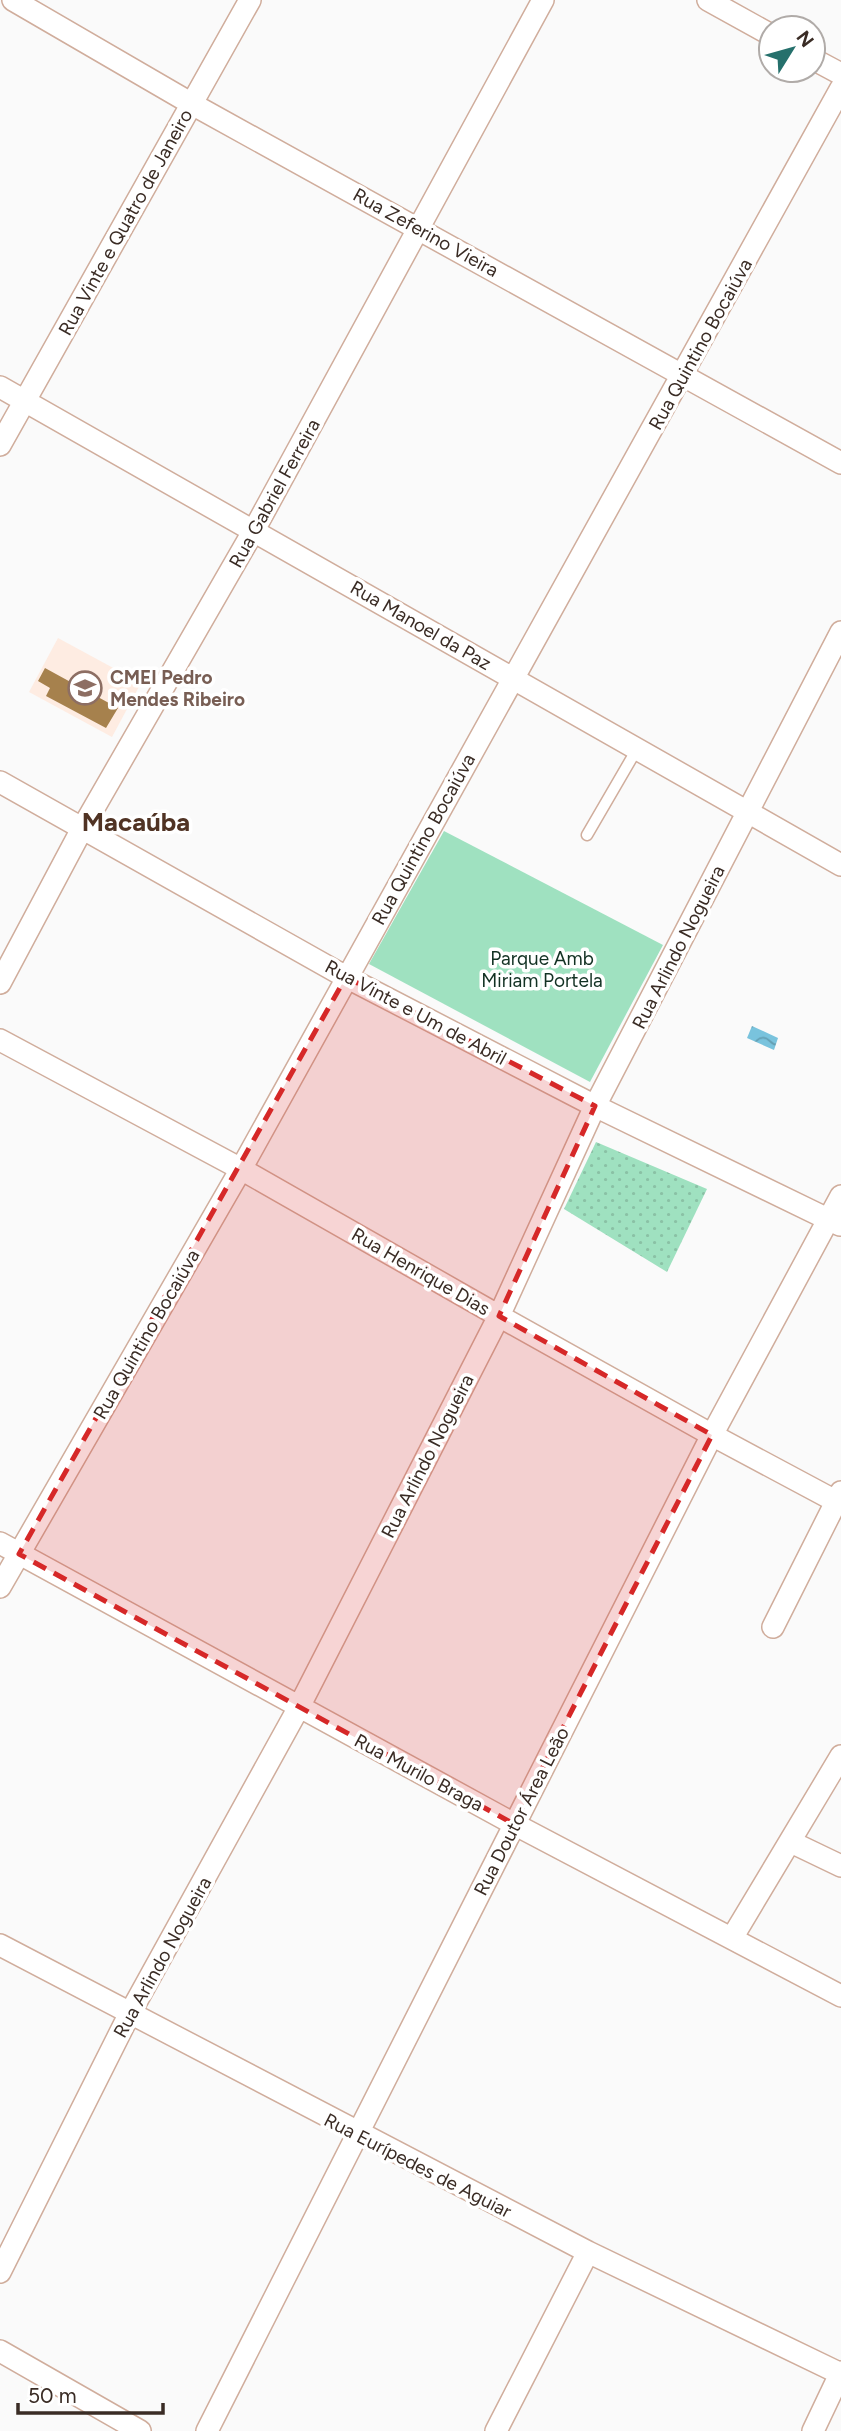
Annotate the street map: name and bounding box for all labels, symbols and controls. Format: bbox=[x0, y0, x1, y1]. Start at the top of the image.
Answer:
north arrow bbox=[757, 14, 827, 84]
text: N bbox=[792, 26, 819, 52]
street label: Rua Vinte e Quatro de Janeiro bbox=[54, 105, 197, 339]
street label: Rua Zeferino Vieira bbox=[349, 183, 502, 282]
street label: Rua Quintino Bocaiúva bbox=[644, 255, 757, 434]
street label: Rua Gabriel Ferreira bbox=[224, 415, 325, 572]
street label: Rua Manoel da Paz bbox=[346, 576, 495, 675]
place label: CMEI Pedro Mendes Ribeiro bbox=[110, 666, 245, 711]
school or university icon: CMEI Pedro Mendes Ribeiro bbox=[66, 669, 104, 707]
street label: Rua Quintino Bocaiúva bbox=[367, 750, 480, 929]
district label: Macaúba bbox=[82, 806, 190, 838]
street label: Rua Arlindo Nogueira bbox=[627, 862, 730, 1033]
park label: Parque Amb Miriam Portela bbox=[481, 947, 603, 992]
street label: Rua Vinte e Um de Abril bbox=[321, 955, 510, 1070]
street label: Rua Henrique Dias bbox=[348, 1223, 494, 1320]
street label: Rua Quintino Bocaiúva bbox=[88, 1245, 204, 1423]
street label: Rua Arlindo Nogueira bbox=[376, 1371, 479, 1542]
street label: Rua Doutor Área Leão bbox=[469, 1723, 574, 1899]
street label: Rua Murilo Braga bbox=[350, 1729, 487, 1816]
street label: Rua Arlindo Nogueira bbox=[109, 1873, 216, 2042]
street label: Rua Eurípedes de Aguiar bbox=[320, 2108, 516, 2223]
scale bar bbox=[18, 2372, 163, 2416]
text: 50 m bbox=[28, 2383, 77, 2408]

